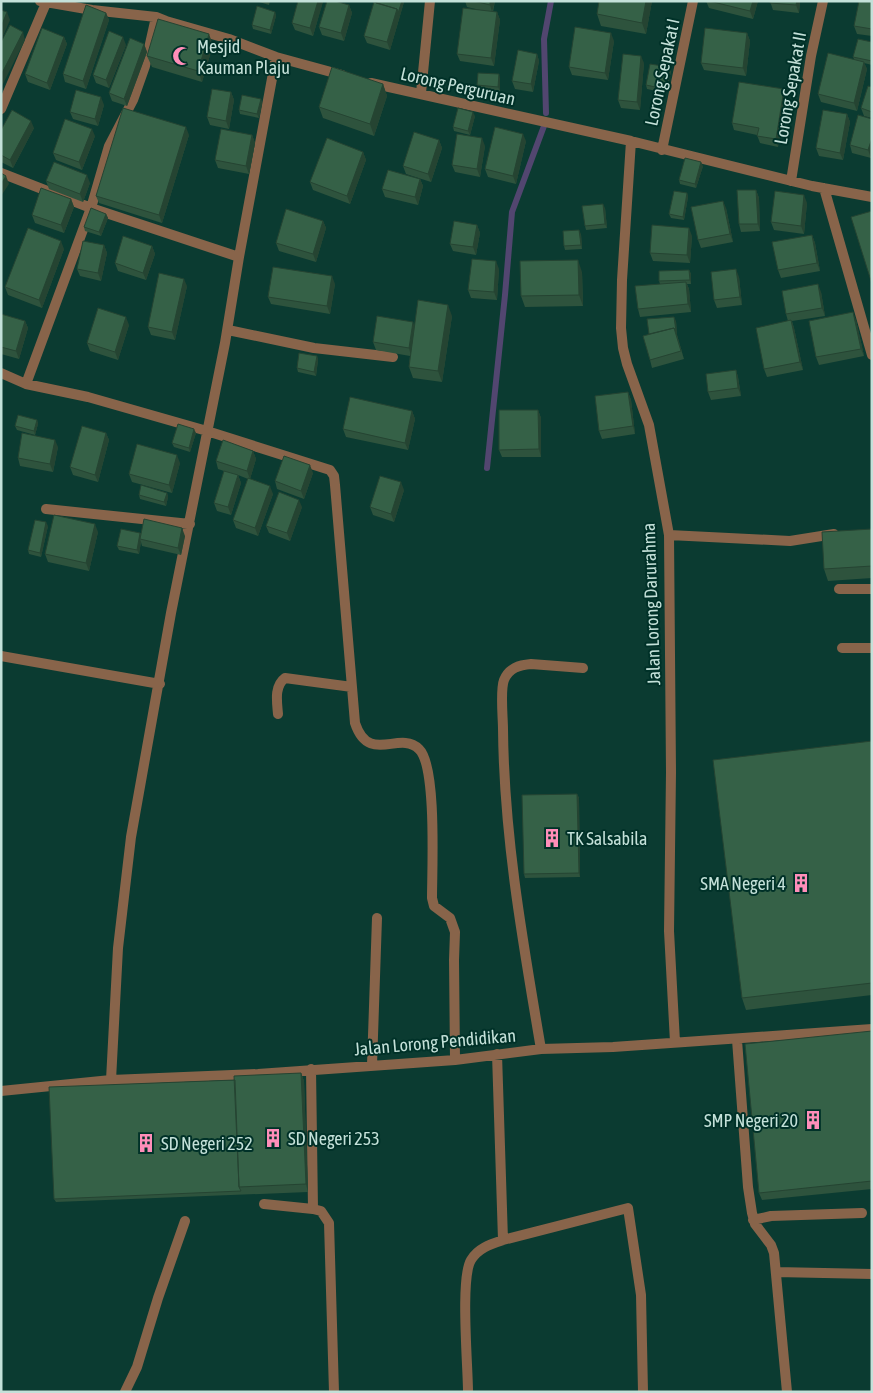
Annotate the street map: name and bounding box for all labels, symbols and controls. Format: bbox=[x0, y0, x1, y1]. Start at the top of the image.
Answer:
street label: Lorong Sepakat I bbox=[640, 16, 684, 128]
street label: Lorong Sepakat II bbox=[770, 30, 810, 146]
place label: Mesjid Kauman Plaju bbox=[197, 36, 290, 78]
mosque icon: Mesjid Kauman Plaju bbox=[171, 45, 193, 67]
street label: Lorong Perguruan bbox=[399, 63, 517, 109]
street label: Jalan Lorong Darurahma bbox=[638, 522, 664, 686]
building icon: TK Salsabila bbox=[541, 827, 563, 849]
place label: TK Salsabila bbox=[567, 828, 647, 849]
building icon: SMA Negeri 4 bbox=[790, 872, 812, 894]
place label: SMA Negeri 4 bbox=[700, 873, 786, 894]
street label: Jalan Lorong Pendidikan bbox=[353, 1024, 517, 1060]
building icon: SMP Negeri 20 bbox=[802, 1109, 824, 1131]
place label: SMP Negeri 20 bbox=[704, 1110, 798, 1131]
building icon: SD Negeri 253 bbox=[262, 1127, 284, 1149]
place label: SD Negeri 253 bbox=[288, 1128, 380, 1149]
building icon: SD Negeri 252 bbox=[135, 1132, 157, 1154]
place label: SD Negeri 252 bbox=[161, 1133, 253, 1154]

